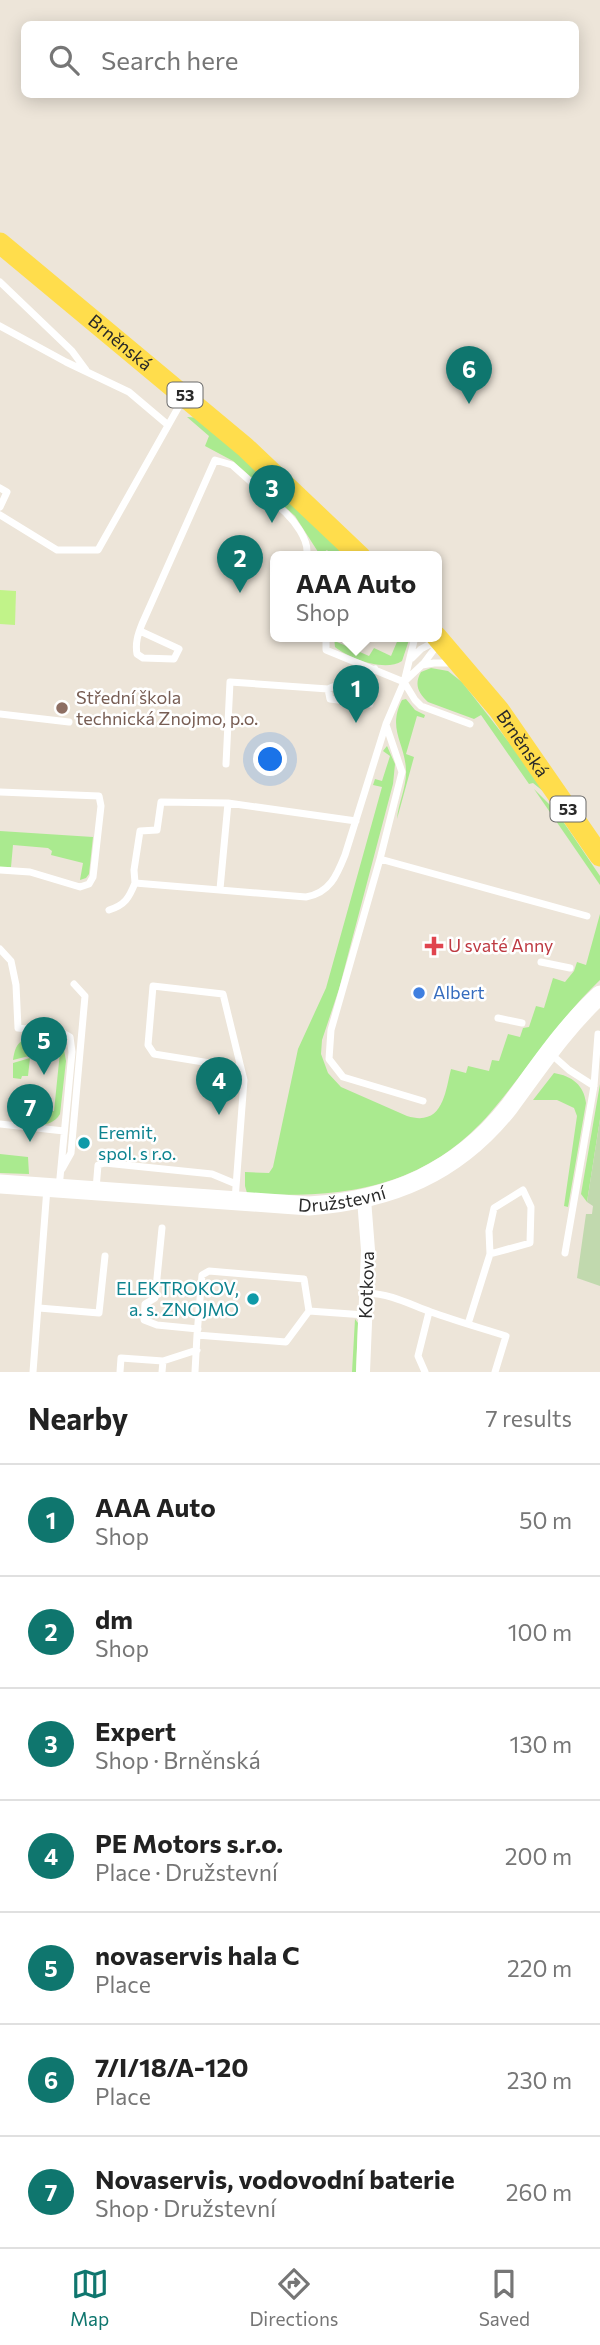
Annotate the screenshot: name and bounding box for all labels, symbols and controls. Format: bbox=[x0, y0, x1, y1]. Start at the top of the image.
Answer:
search box bbox=[21, 21, 579, 98]
icon: search bbox=[45, 41, 83, 79]
text: Search here bbox=[101, 44, 239, 75]
street label: Brněnská bbox=[84, 309, 157, 375]
pin: 6 bbox=[446, 346, 492, 404]
road number: 53 bbox=[168, 382, 202, 408]
pin: 3 bbox=[249, 465, 295, 523]
pin: 2 bbox=[217, 535, 263, 593]
popup bbox=[270, 551, 442, 642]
text: AAA Auto bbox=[296, 567, 416, 598]
text: Shop bbox=[296, 598, 350, 626]
pin: 1 bbox=[333, 665, 379, 723]
place label: Střední škola technická Znojmo, p.o. bbox=[76, 686, 258, 729]
marker: Střední škola technická Znojmo, p.o. bbox=[54, 700, 70, 716]
street label: Brněnská bbox=[492, 705, 554, 781]
your location bbox=[253, 742, 287, 776]
road number: 53 bbox=[550, 796, 586, 822]
place label: U svaté Anny bbox=[448, 934, 553, 956]
marker: U svaté Anny bbox=[426, 938, 442, 954]
place label: Albert bbox=[433, 981, 485, 1003]
marker: Albert bbox=[411, 985, 427, 1001]
pin: 5 bbox=[21, 1017, 67, 1075]
pin: 4 bbox=[196, 1057, 242, 1115]
pin: 7 bbox=[7, 1084, 53, 1142]
place label: Eremit, spol. s r.o. bbox=[98, 1121, 176, 1164]
marker: Eremit, spol. s r.o. bbox=[76, 1135, 92, 1151]
street label: Družstevní bbox=[297, 1181, 389, 1216]
street label: Kotkova bbox=[354, 1251, 378, 1319]
place label: ELEKTROKOV, a. s. ZNOJMO bbox=[116, 1277, 239, 1320]
marker: ELEKTROKOV, a. s. ZNOJMO bbox=[245, 1291, 261, 1307]
text: Nearby bbox=[28, 1399, 128, 1436]
text: 7 results bbox=[485, 1404, 572, 1432]
text: AAA Auto bbox=[95, 1491, 216, 1522]
text: 1 bbox=[46, 1506, 56, 1534]
text: 50 m bbox=[519, 1506, 572, 1534]
text: Shop bbox=[95, 1522, 149, 1550]
text: dm bbox=[95, 1603, 133, 1634]
text: 2 bbox=[44, 1618, 58, 1646]
text: 100 m bbox=[508, 1618, 572, 1646]
text: Shop bbox=[95, 1634, 149, 1662]
text: Expert bbox=[95, 1715, 176, 1746]
text: 3 bbox=[44, 1730, 58, 1758]
text: 130 m bbox=[510, 1730, 572, 1758]
text: Shop · Brněnská bbox=[95, 1746, 261, 1774]
text: PE Motors s.r.o. bbox=[95, 1827, 283, 1858]
text: 4 bbox=[44, 1842, 58, 1870]
text: 200 m bbox=[505, 1842, 572, 1870]
text: Place · Družstevní bbox=[95, 1858, 278, 1886]
text: novaservis hala C bbox=[95, 1939, 300, 1970]
text: 5 bbox=[44, 1954, 58, 1982]
text: 220 m bbox=[507, 1954, 572, 1982]
text: Place bbox=[95, 1970, 151, 1998]
text: 7/I/18/A-120 bbox=[95, 2051, 248, 2082]
text: 6 bbox=[44, 2066, 58, 2094]
text: 230 m bbox=[507, 2066, 572, 2094]
text: Place bbox=[95, 2082, 151, 2110]
text: Novaservis, vodovodní baterie bbox=[95, 2163, 455, 2194]
text: 7 bbox=[45, 2178, 57, 2206]
text: 260 m bbox=[506, 2178, 572, 2206]
text: Shop · Družstevní bbox=[95, 2194, 276, 2222]
tab: Map bbox=[70, 2265, 109, 2330]
tab: Directions bbox=[249, 2265, 339, 2330]
tab: Saved bbox=[479, 2265, 530, 2330]

